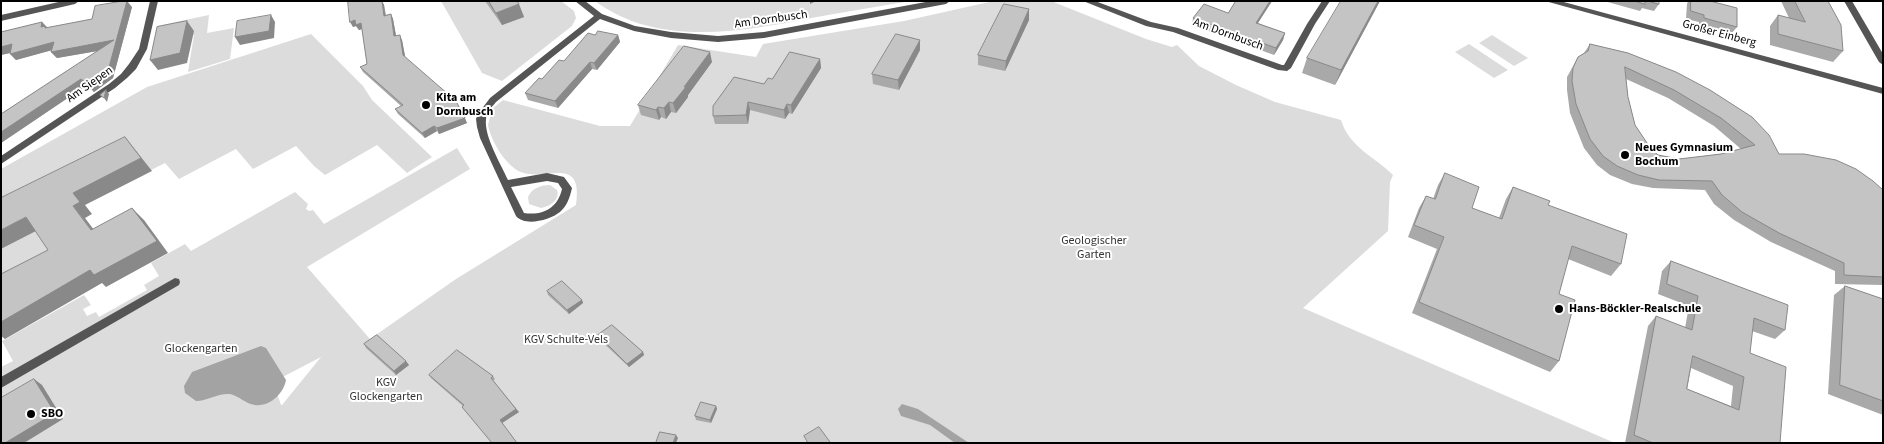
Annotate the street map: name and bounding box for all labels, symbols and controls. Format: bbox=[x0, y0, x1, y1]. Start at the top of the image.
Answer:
street label: Am Dornbusch bbox=[734, 8, 808, 32]
street label: Am Dornbusch bbox=[1191, 16, 1265, 54]
street label: Großer Einberg bbox=[1680, 17, 1758, 51]
street label: Am Siepen bbox=[64, 64, 116, 106]
place label: Kita am Dornbusch bbox=[436, 91, 493, 119]
marker: Kita am Dornbusch bbox=[420, 99, 432, 111]
place label: Neues Gymnasium Bochum bbox=[1635, 141, 1733, 169]
marker: Neues Gymnasium Bochum bbox=[1619, 149, 1631, 161]
park label: Geologischer Garten bbox=[1061, 234, 1127, 262]
place label: Hans-Böckler-Realschule bbox=[1569, 302, 1701, 316]
marker: Hans-Böckler-Realschule bbox=[1553, 303, 1565, 315]
park label: KGV Schulte-Vels bbox=[524, 333, 608, 347]
park label: Glockengarten bbox=[164, 342, 238, 356]
park label: KGV Glockengarten bbox=[349, 376, 423, 404]
place label: SBO bbox=[41, 407, 63, 421]
marker: SBO bbox=[25, 408, 37, 420]

